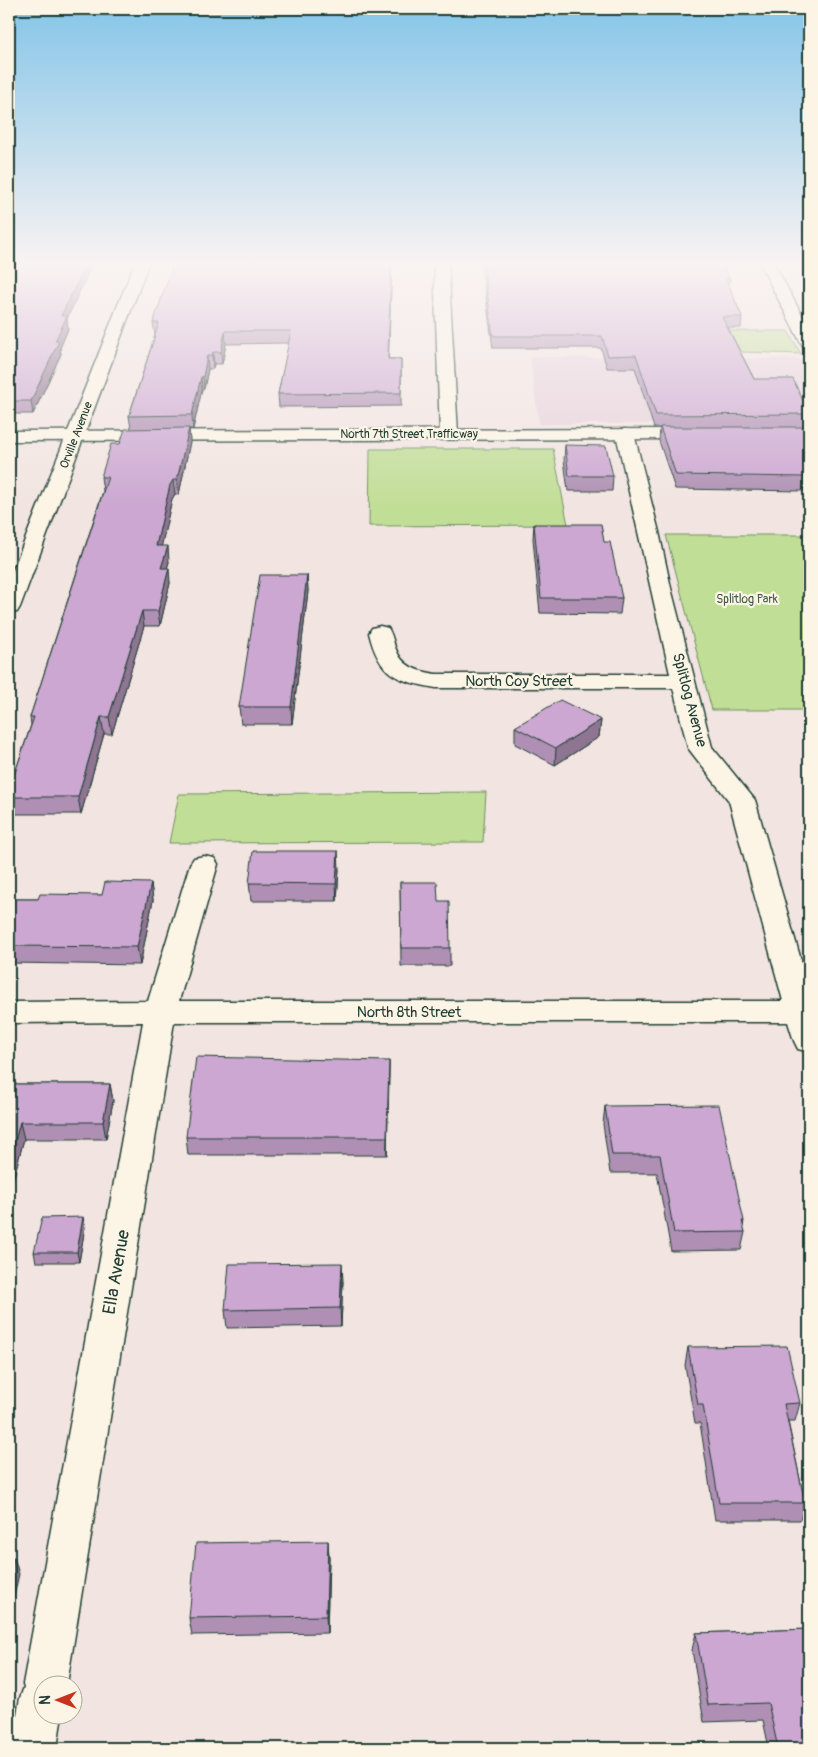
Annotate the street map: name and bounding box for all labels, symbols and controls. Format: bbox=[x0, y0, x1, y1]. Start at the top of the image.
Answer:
street label: Orville Avenue bbox=[57, 399, 96, 471]
street label: North 7th Street Trafficway bbox=[340, 427, 478, 442]
park label: Splitlog Park bbox=[716, 592, 778, 607]
street label: Splitlog Avenue bbox=[668, 651, 711, 750]
street label: North Coy Street bbox=[465, 672, 574, 691]
street label: North 8th Street bbox=[357, 1003, 462, 1022]
street label: Ella Avenue bbox=[98, 1228, 135, 1316]
north arrow bbox=[32, 1674, 82, 1724]
text: N bbox=[37, 1695, 54, 1705]

